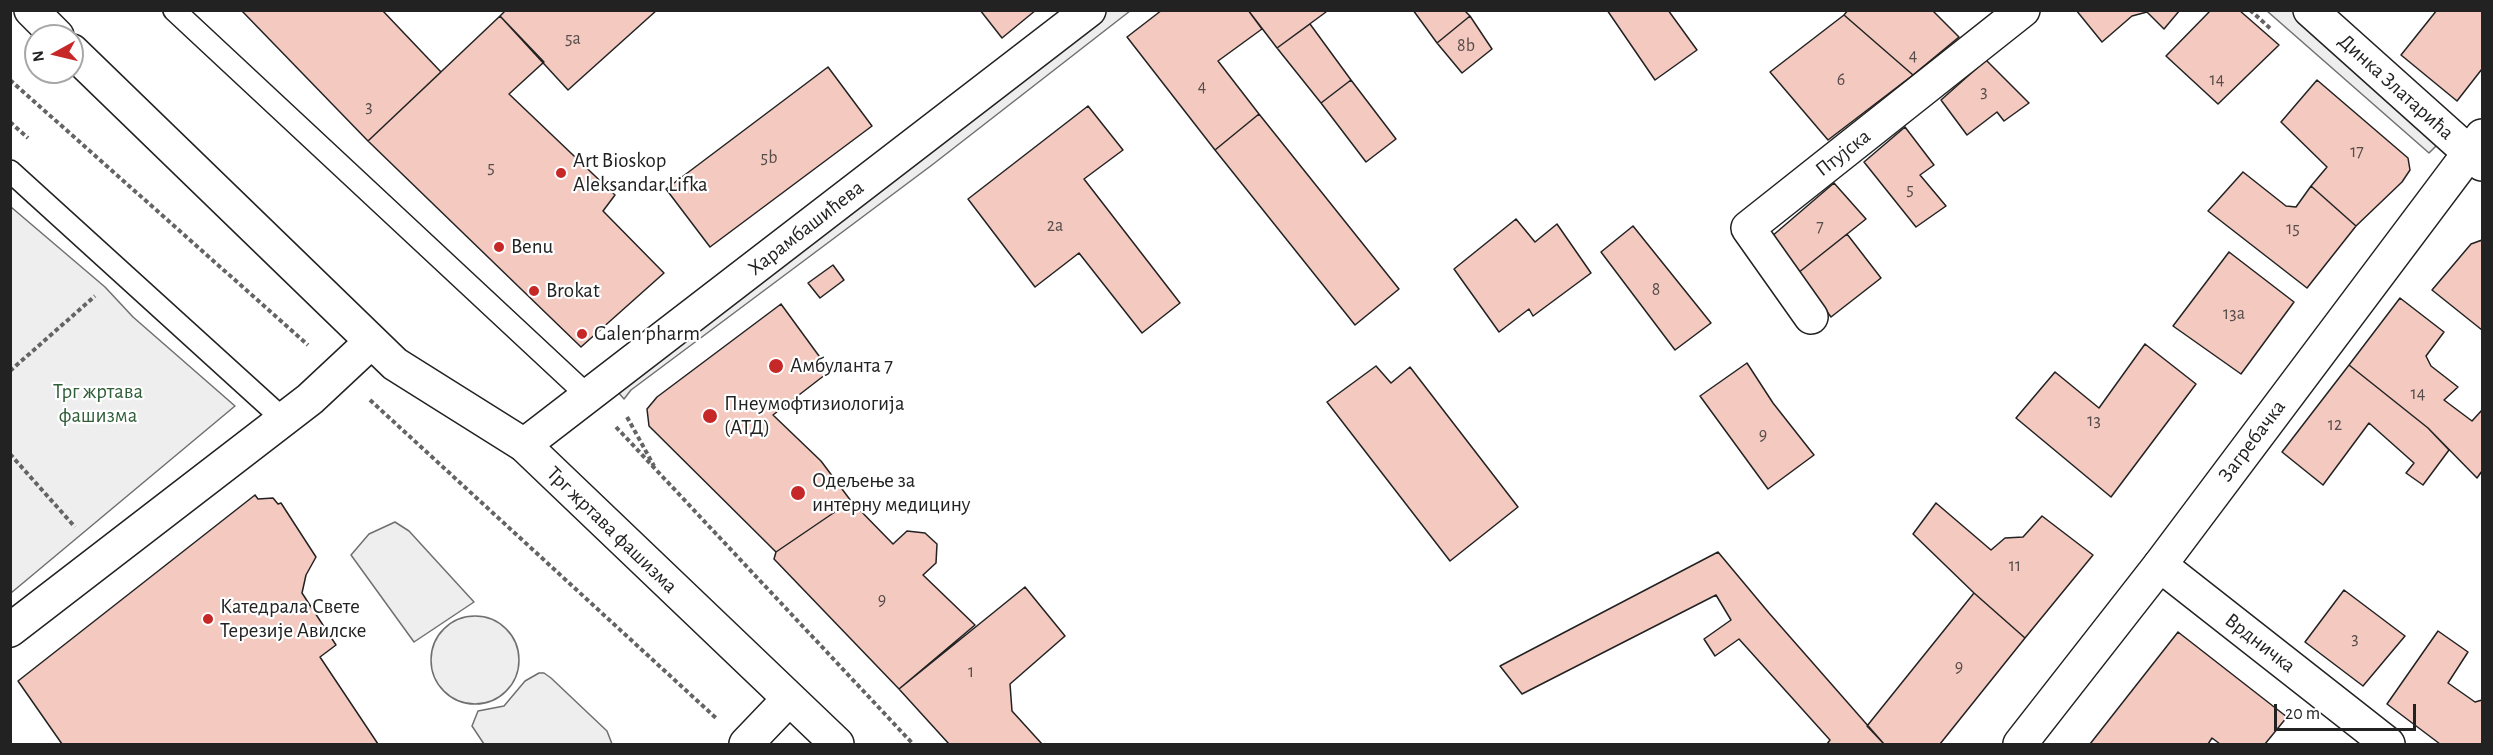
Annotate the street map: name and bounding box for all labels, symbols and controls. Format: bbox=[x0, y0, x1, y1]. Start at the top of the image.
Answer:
north arrow bbox=[24, 24, 84, 84]
house number: 5a bbox=[565, 28, 581, 50]
street label: Динка Златарића bbox=[2333, 29, 2459, 145]
house number: 8b bbox=[1457, 35, 1475, 57]
house number: 4 bbox=[1909, 45, 1917, 67]
text: N bbox=[29, 50, 47, 63]
house number: 6 bbox=[1837, 69, 1845, 91]
house number: 14 bbox=[2210, 69, 2224, 91]
house number: 4 bbox=[1198, 76, 1206, 98]
house number: 3 bbox=[1980, 81, 1988, 103]
house number: 3 bbox=[365, 96, 373, 118]
street label: Птујска bbox=[1810, 124, 1876, 182]
house number: 17 bbox=[2350, 141, 2364, 163]
house number: 5b bbox=[761, 147, 777, 169]
place label: Art Bioskop Aleksandar Lifka bbox=[573, 148, 708, 198]
house number: 5 bbox=[487, 157, 495, 179]
marker: Art Bioskop Aleksandar Lifka bbox=[554, 166, 568, 180]
street label: Харамбашићева bbox=[743, 175, 869, 281]
house number: 5 bbox=[1906, 179, 1914, 201]
house number: 2a bbox=[1047, 215, 1063, 237]
house number: 7 bbox=[1816, 216, 1824, 238]
house number: 15 bbox=[2286, 218, 2300, 240]
place label: Benu bbox=[511, 234, 553, 260]
marker: Benu bbox=[492, 240, 506, 254]
place label: Brokat bbox=[546, 278, 600, 304]
house number: 8 bbox=[1652, 279, 1660, 301]
marker: Brokat bbox=[527, 284, 541, 298]
house number: 13a bbox=[2223, 303, 2245, 325]
place label: Galen pharm bbox=[594, 321, 700, 347]
marker: Galen pharm bbox=[575, 327, 589, 341]
place label: Амбуланта 7 bbox=[790, 353, 893, 379]
marker: Амбуланта 7 bbox=[767, 357, 785, 375]
park label: Трг жртава фашизма bbox=[53, 379, 143, 429]
house number: 14 bbox=[2411, 383, 2425, 405]
place label: Пнеумофтизиологија (АТД) bbox=[724, 391, 905, 441]
street label: Загребачка bbox=[2213, 395, 2291, 487]
marker: Пнеумофтизиологија (АТД) bbox=[701, 407, 719, 425]
house number: 13 bbox=[2087, 410, 2101, 432]
house number: 12 bbox=[2328, 414, 2342, 436]
house number: 9 bbox=[1759, 424, 1767, 446]
street label: Трг жртава фашизма bbox=[541, 461, 683, 599]
place label: Одељење за интерну медицину bbox=[812, 468, 971, 518]
marker: Одељење за интерну медицину bbox=[789, 484, 807, 502]
house number: 11 bbox=[2009, 555, 2021, 577]
house number: 9 bbox=[878, 589, 886, 611]
place label: Катедрала Свете Терезије Авилске bbox=[220, 594, 366, 644]
street label: Врдничка bbox=[2220, 608, 2300, 678]
marker: Катедрала Свете Терезије Авилске bbox=[201, 612, 215, 626]
house number: 3 bbox=[2351, 628, 2359, 650]
house number: 9 bbox=[1955, 656, 1963, 678]
house number: 1 bbox=[968, 661, 974, 683]
scale bar bbox=[2277, 692, 2420, 730]
text: 20 m bbox=[2285, 705, 2320, 723]

